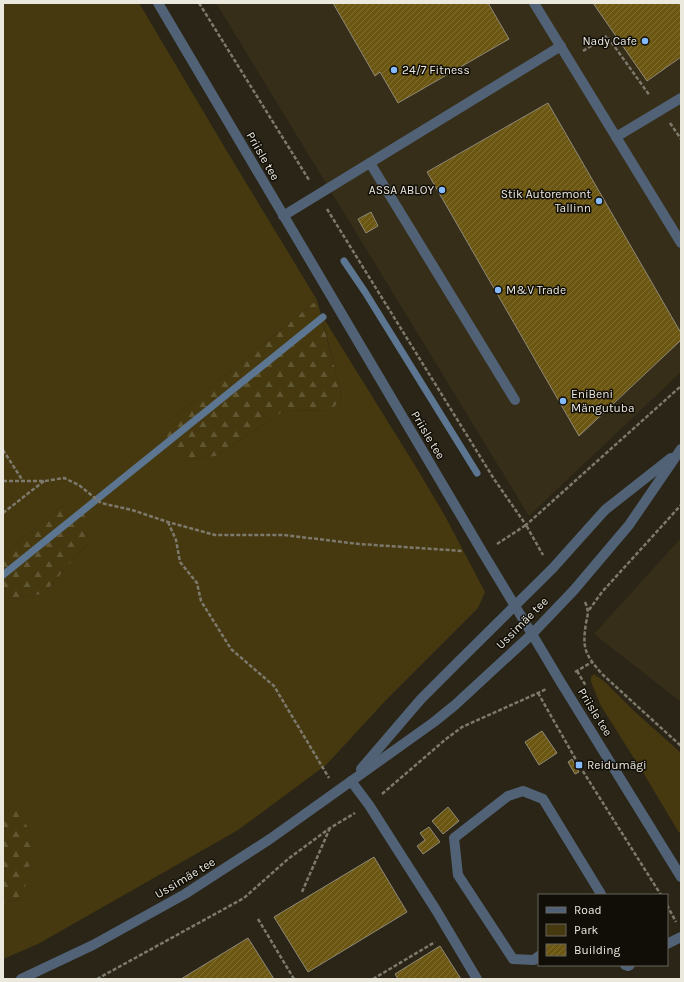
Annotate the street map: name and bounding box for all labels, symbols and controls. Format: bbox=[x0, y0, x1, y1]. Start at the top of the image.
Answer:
place label: Nady Cafe bbox=[582, 34, 637, 48]
marker: Nady Cafe bbox=[640, 36, 650, 46]
place label: 24/7 Fitness bbox=[402, 63, 470, 77]
marker: 24/7 Fitness bbox=[389, 65, 399, 75]
street label: Priisle tee bbox=[244, 129, 282, 183]
place label: ASSA ABLOY bbox=[369, 183, 434, 197]
marker: ASSA ABLOY bbox=[437, 185, 447, 195]
place label: Stik Autoremont Tallinn bbox=[501, 187, 591, 215]
marker: Stik Autoremont Tallinn bbox=[594, 196, 604, 206]
place label: M&V Trade bbox=[506, 283, 566, 297]
marker: M&V Trade bbox=[493, 285, 503, 295]
place label: EniBeni Mängutuba bbox=[571, 387, 635, 415]
marker: EniBeni Mängutuba bbox=[558, 396, 568, 406]
street label: Priisle tee bbox=[408, 408, 448, 462]
street label: Ussimäe tee bbox=[493, 594, 551, 652]
street label: Priisle tee bbox=[575, 686, 615, 738]
place label: Reidumägi bbox=[587, 758, 647, 772]
marker: Reidumägi bbox=[574, 760, 584, 770]
street label: Ussimäe tee bbox=[152, 855, 218, 901]
legend bbox=[538, 894, 668, 966]
text: Road bbox=[574, 903, 602, 917]
text: Park bbox=[574, 923, 599, 937]
text: Building bbox=[574, 943, 621, 957]

